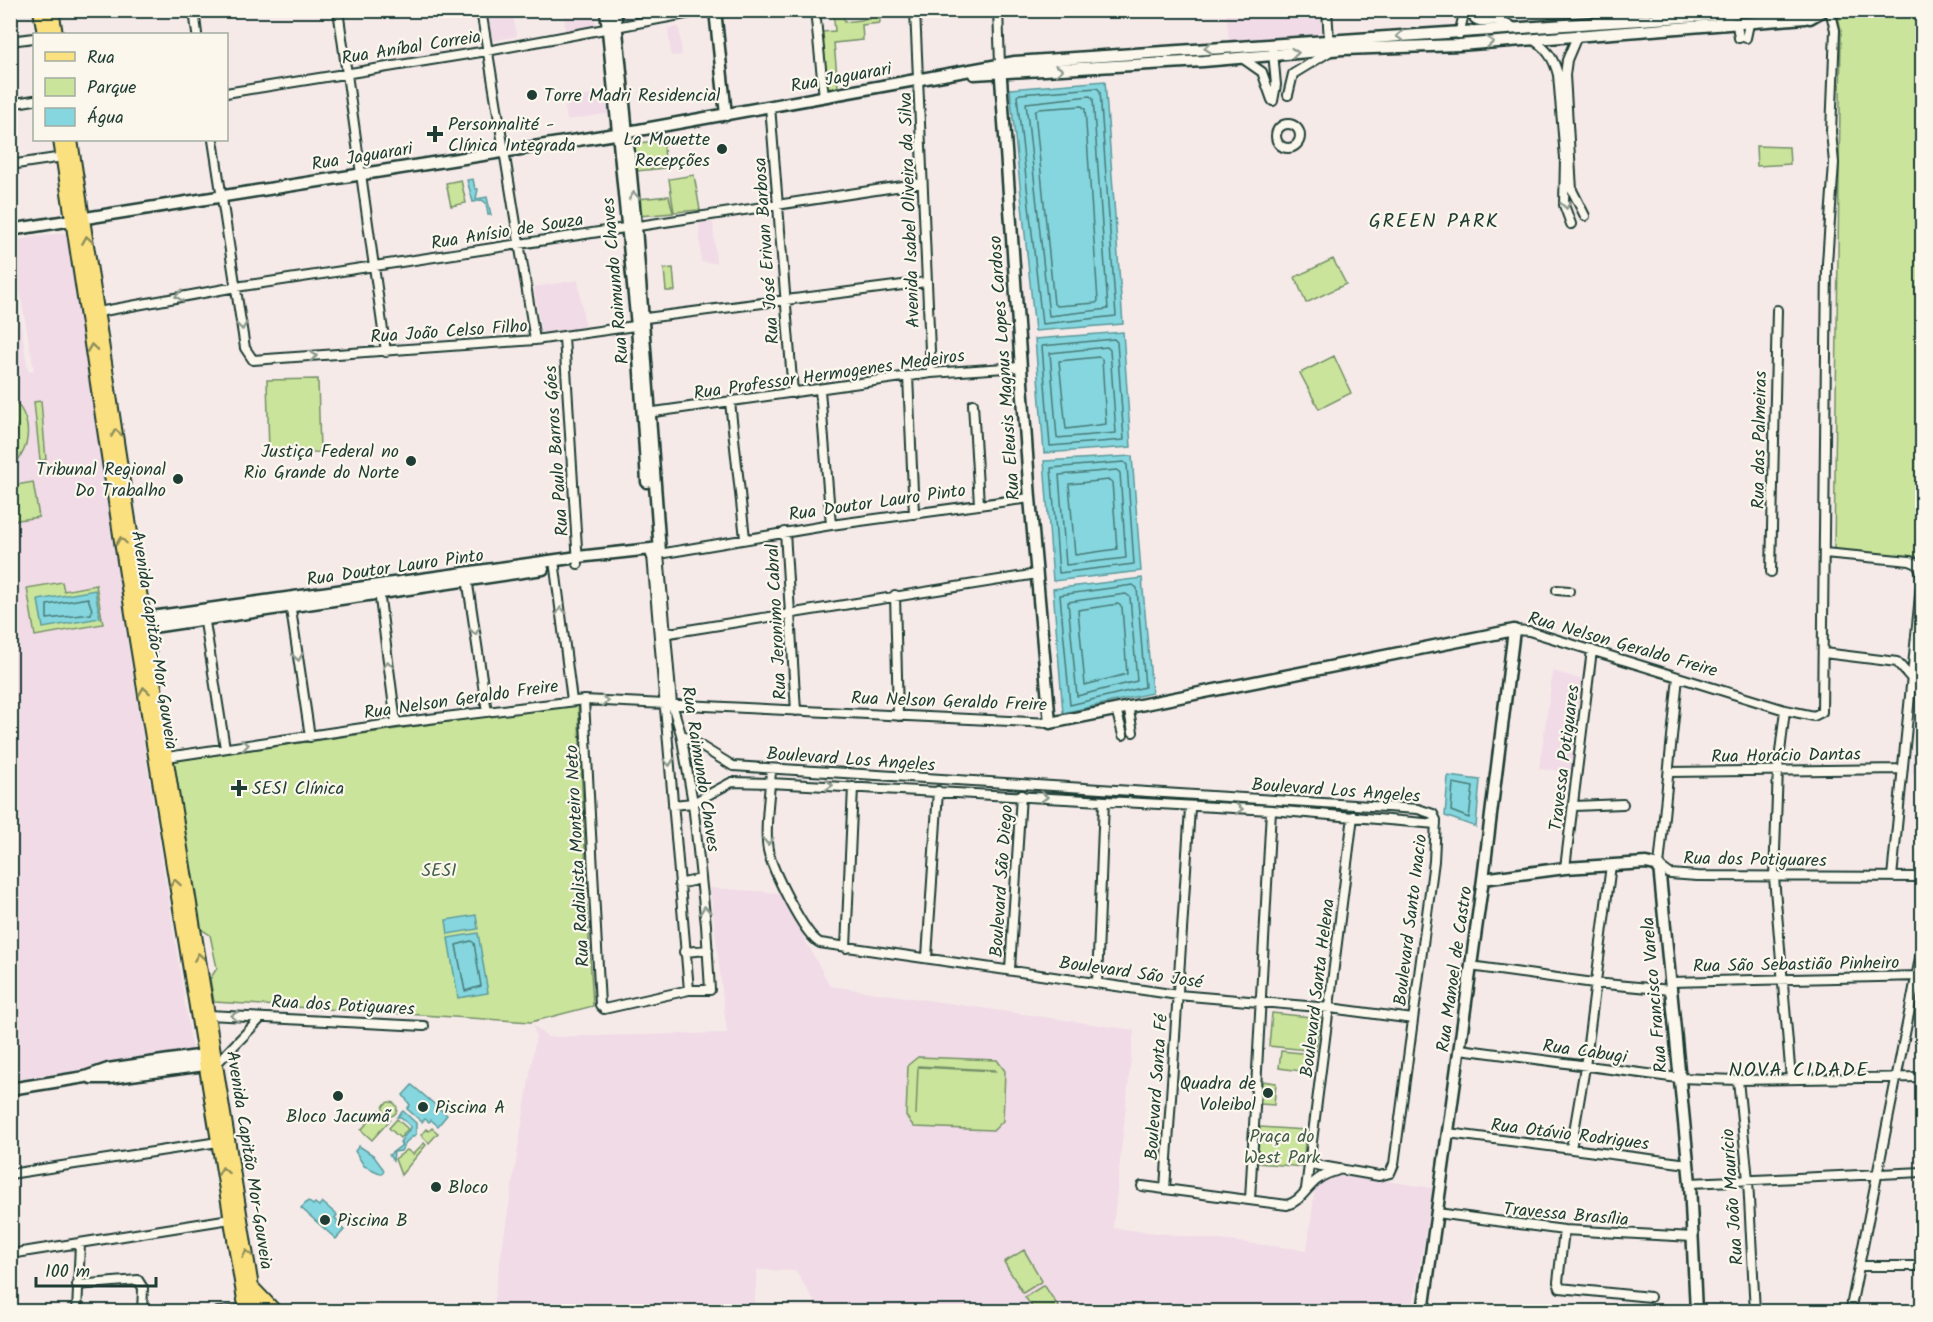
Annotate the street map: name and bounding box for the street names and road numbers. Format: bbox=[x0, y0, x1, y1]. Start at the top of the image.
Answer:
street label: Rua Aníbal Correia bbox=[339, 23, 483, 74]
street label: Rua Jaguarari bbox=[789, 55, 895, 102]
street label: Avenida Isabel Oliveira da Silva bbox=[892, 91, 929, 329]
street label: Rua Jaguarari bbox=[310, 135, 416, 180]
street label: Rua José Erivan Barbosa bbox=[746, 156, 788, 345]
street label: Rua Raimundo Chaves bbox=[595, 196, 638, 365]
street label: Rua Anísio de Souza bbox=[429, 206, 586, 259]
street label: Rua Eleusis Magnus Lopes Cardoso bbox=[982, 234, 1029, 501]
street label: Rua João Celso Filho bbox=[370, 313, 529, 352]
street label: Rua Professor Hermogenes Medeiros bbox=[692, 342, 967, 409]
street label: Rua Paulo Barros Góes bbox=[537, 364, 578, 537]
street label: Rua das Palmeiras bbox=[1745, 370, 1776, 510]
street label: Rua Doutor Lauro Pinto bbox=[787, 477, 968, 530]
street label: Avenida Capitão-Mor Gouveia bbox=[122, 529, 185, 752]
street label: Rua Doutor Lauro Pinto bbox=[305, 542, 486, 595]
street label: Rua Jeronimo Cabral bbox=[759, 542, 796, 701]
street label: Rua Nelson Geraldo Freire bbox=[1524, 604, 1721, 686]
street label: Rua Nelson Geraldo Freire bbox=[362, 672, 560, 729]
street label: Travessa Potiguares bbox=[1542, 683, 1589, 833]
street label: Rua Raimundo Chaves bbox=[672, 684, 727, 854]
street label: Rua Nelson Geraldo Freire bbox=[850, 685, 1048, 720]
street label: Boulevard Los Angeles bbox=[765, 740, 937, 781]
street label: Rua Horácio Dantas bbox=[1711, 741, 1862, 772]
street label: Rua Radialista Monteiro Neto bbox=[558, 744, 599, 968]
street label: Boulevard Los Angeles bbox=[1250, 771, 1422, 812]
street label: Boulevard São Diego bbox=[983, 804, 1022, 958]
street label: Boulevard Santo Inacio bbox=[1387, 833, 1436, 1008]
street label: Rua dos Potiguares bbox=[1683, 845, 1827, 876]
street label: Rua Manoel de Castro bbox=[1429, 884, 1481, 1054]
street label: Boulevard Santa Helena bbox=[1293, 897, 1344, 1079]
street label: Rua Francisco Varela bbox=[1634, 916, 1677, 1074]
street label: Boulevard São José bbox=[1057, 949, 1205, 998]
street label: Rua São Sebastião Pinheiro bbox=[1693, 949, 1899, 982]
street label: Rua dos Potiguares bbox=[271, 988, 416, 1025]
street label: Boulevard Santa Fé bbox=[1138, 1012, 1177, 1161]
street label: Rua Cabugi bbox=[1541, 1032, 1630, 1073]
street label: Avenida Capitão Mor-Gouveia bbox=[217, 1049, 280, 1272]
street label: Rua Otávio Rodrigues bbox=[1489, 1111, 1651, 1160]
street label: Rua João Maurício bbox=[1714, 1127, 1753, 1266]
street label: Travessa Brasília bbox=[1502, 1196, 1630, 1235]

